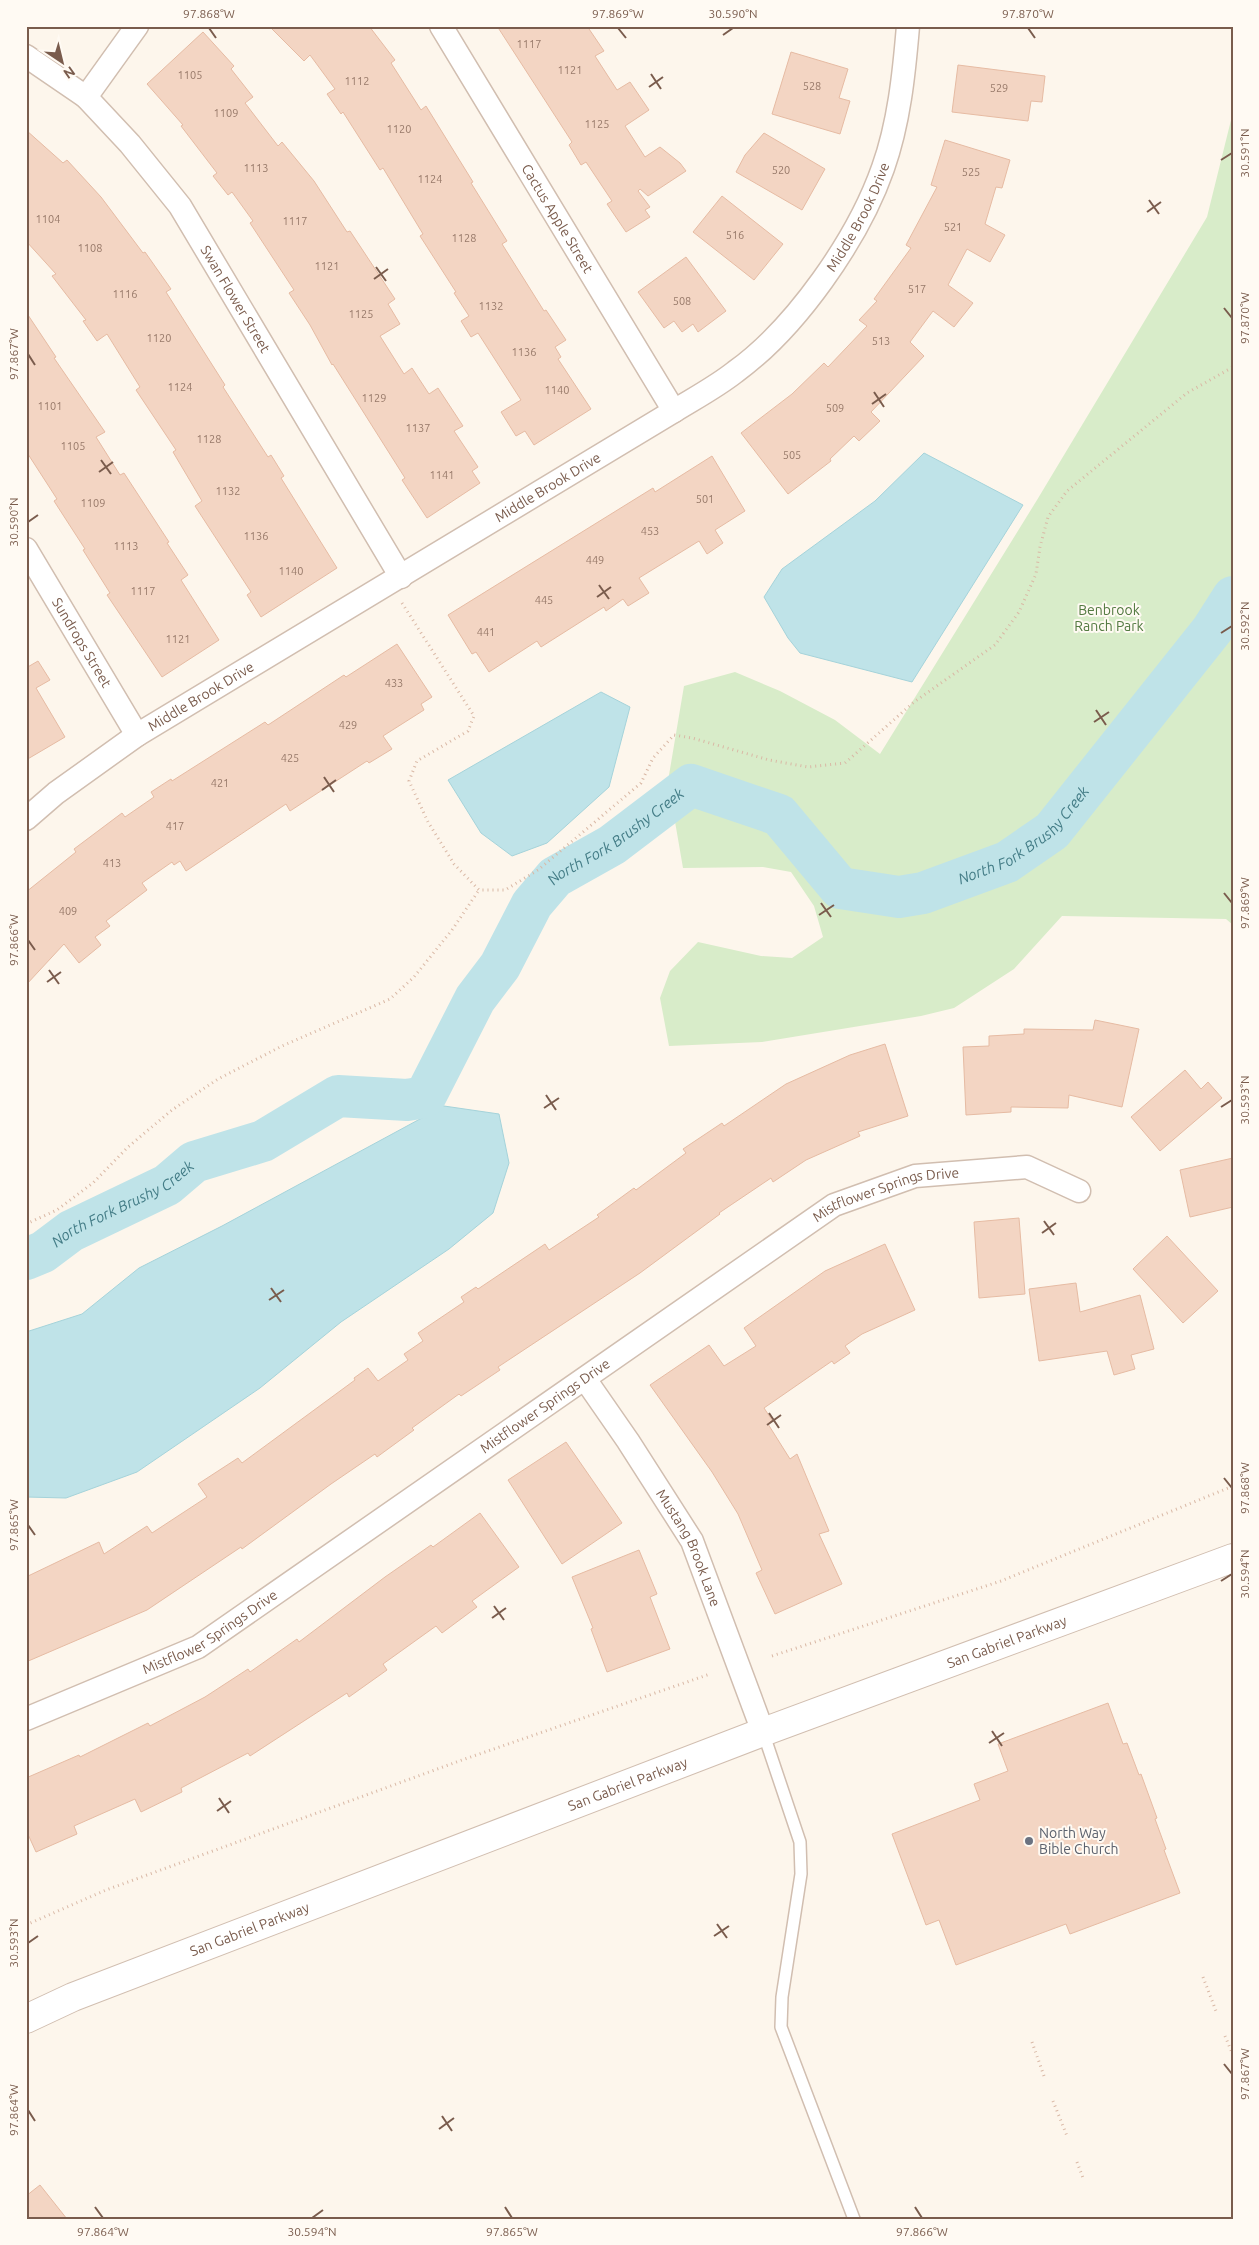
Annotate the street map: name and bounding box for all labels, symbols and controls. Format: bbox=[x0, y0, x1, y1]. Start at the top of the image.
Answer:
text: 97.868°W bbox=[183, 7, 235, 20]
text: 97.869°W bbox=[592, 7, 644, 20]
text: 30.590°N bbox=[708, 7, 758, 20]
text: 97.870°W bbox=[1002, 7, 1054, 20]
north arrow bbox=[38, 38, 88, 88]
house number: 1117 bbox=[517, 38, 541, 50]
text: N bbox=[61, 63, 78, 82]
house number: 1121 bbox=[558, 64, 582, 76]
house number: 1105 bbox=[178, 69, 202, 81]
house number: 1112 bbox=[345, 75, 369, 87]
house number: 528 bbox=[803, 80, 821, 92]
house number: 529 bbox=[990, 82, 1008, 94]
house number: 1109 bbox=[214, 107, 238, 119]
house number: 1125 bbox=[585, 118, 609, 130]
house number: 1120 bbox=[387, 123, 411, 135]
text: 30.591°N bbox=[1238, 128, 1251, 178]
street label: Middle Brook Drive bbox=[823, 160, 892, 274]
street label: Cactus Apple Street bbox=[518, 161, 597, 276]
house number: 1113 bbox=[244, 162, 268, 174]
house number: 520 bbox=[772, 164, 790, 176]
house number: 525 bbox=[962, 166, 980, 178]
house number: 1124 bbox=[418, 173, 442, 185]
house number: 1104 bbox=[36, 213, 60, 225]
house number: 1117 bbox=[283, 215, 307, 227]
house number: 521 bbox=[944, 221, 962, 233]
house number: 516 bbox=[726, 229, 744, 241]
house number: 1128 bbox=[452, 232, 476, 244]
house number: 1108 bbox=[78, 242, 102, 254]
street label: Swan Flower Street bbox=[197, 242, 274, 356]
house number: 1121 bbox=[315, 260, 339, 272]
house number: 517 bbox=[908, 283, 926, 295]
house number: 1116 bbox=[113, 288, 137, 300]
text: 97.870°W bbox=[1238, 292, 1251, 344]
house number: 508 bbox=[673, 295, 691, 307]
house number: 1132 bbox=[479, 300, 503, 312]
house number: 1125 bbox=[349, 308, 373, 320]
text: 97.867°W bbox=[7, 328, 20, 380]
house number: 1120 bbox=[147, 332, 171, 344]
house number: 513 bbox=[872, 335, 890, 347]
house number: 1136 bbox=[512, 346, 536, 358]
house number: 1124 bbox=[168, 381, 192, 393]
house number: 1140 bbox=[545, 384, 569, 396]
house number: 1129 bbox=[362, 392, 386, 404]
house number: 1101 bbox=[38, 400, 62, 412]
house number: 509 bbox=[826, 402, 844, 414]
house number: 1137 bbox=[406, 422, 430, 434]
house number: 1128 bbox=[197, 433, 221, 445]
house number: 1105 bbox=[61, 440, 85, 452]
street label: Middle Brook Drive bbox=[492, 449, 603, 525]
house number: 505 bbox=[783, 449, 801, 461]
house number: 1141 bbox=[430, 469, 454, 481]
house number: 1132 bbox=[216, 485, 240, 497]
house number: 501 bbox=[696, 493, 714, 505]
text: 30.590°N bbox=[7, 497, 20, 547]
house number: 1109 bbox=[81, 497, 105, 509]
house number: 453 bbox=[641, 525, 659, 537]
house number: 1136 bbox=[244, 530, 268, 542]
house number: 1113 bbox=[114, 540, 138, 552]
house number: 449 bbox=[586, 554, 604, 566]
house number: 1140 bbox=[279, 565, 303, 577]
house number: 1117 bbox=[131, 585, 155, 597]
house number: 445 bbox=[535, 594, 553, 606]
street label: Sundrops Street bbox=[49, 595, 115, 691]
text: 30.592°N bbox=[1238, 601, 1251, 651]
park label: Benbrook Ranch Park bbox=[1074, 602, 1144, 634]
house number: 441 bbox=[477, 626, 495, 638]
house number: 1121 bbox=[166, 633, 190, 645]
street label: Middle Brook Drive bbox=[145, 658, 257, 734]
house number: 433 bbox=[385, 677, 403, 689]
house number: 429 bbox=[339, 719, 357, 731]
house number: 425 bbox=[281, 752, 299, 764]
house number: 421 bbox=[211, 777, 229, 789]
water label: North Fork Brushy Creek bbox=[956, 782, 1092, 887]
water label: North Fork Brushy Creek bbox=[543, 784, 687, 888]
house number: 417 bbox=[166, 820, 184, 832]
house number: 413 bbox=[103, 857, 121, 869]
text: 97.869°W bbox=[1238, 877, 1251, 929]
house number: 409 bbox=[59, 905, 77, 917]
text: 97.866°W bbox=[7, 914, 20, 966]
text: 30.593°N bbox=[1238, 1075, 1251, 1125]
water label: North Fork Brushy Creek bbox=[48, 1157, 197, 1250]
street label: Mistflower Springs Drive bbox=[810, 1164, 960, 1225]
street label: Mistflower Springs Drive bbox=[477, 1355, 613, 1456]
text: 97.868°W bbox=[1238, 1462, 1251, 1514]
street label: Mustang Brook Lane bbox=[653, 1486, 724, 1609]
text: 97.865°W bbox=[7, 1499, 20, 1551]
text: 30.594°N bbox=[1238, 1549, 1251, 1599]
street label: Mistflower Springs Drive bbox=[140, 1586, 280, 1677]
street label: San Gabriel Parkway bbox=[945, 1612, 1069, 1671]
street label: San Gabriel Parkway bbox=[566, 1754, 690, 1814]
place label: North Way Bible Church bbox=[1039, 1825, 1118, 1857]
marker: North Way Bible Church bbox=[1023, 1835, 1035, 1847]
street label: San Gabriel Parkway bbox=[188, 1899, 312, 1959]
text: 30.593°N bbox=[7, 1918, 20, 1968]
text: 97.867°W bbox=[1238, 2048, 1251, 2100]
text: 97.864°W bbox=[7, 2084, 20, 2136]
text: 97.864°W bbox=[77, 2225, 129, 2238]
text: 30.594°N bbox=[287, 2225, 337, 2238]
text: 97.865°W bbox=[486, 2225, 538, 2238]
text: 97.866°W bbox=[896, 2225, 948, 2238]

